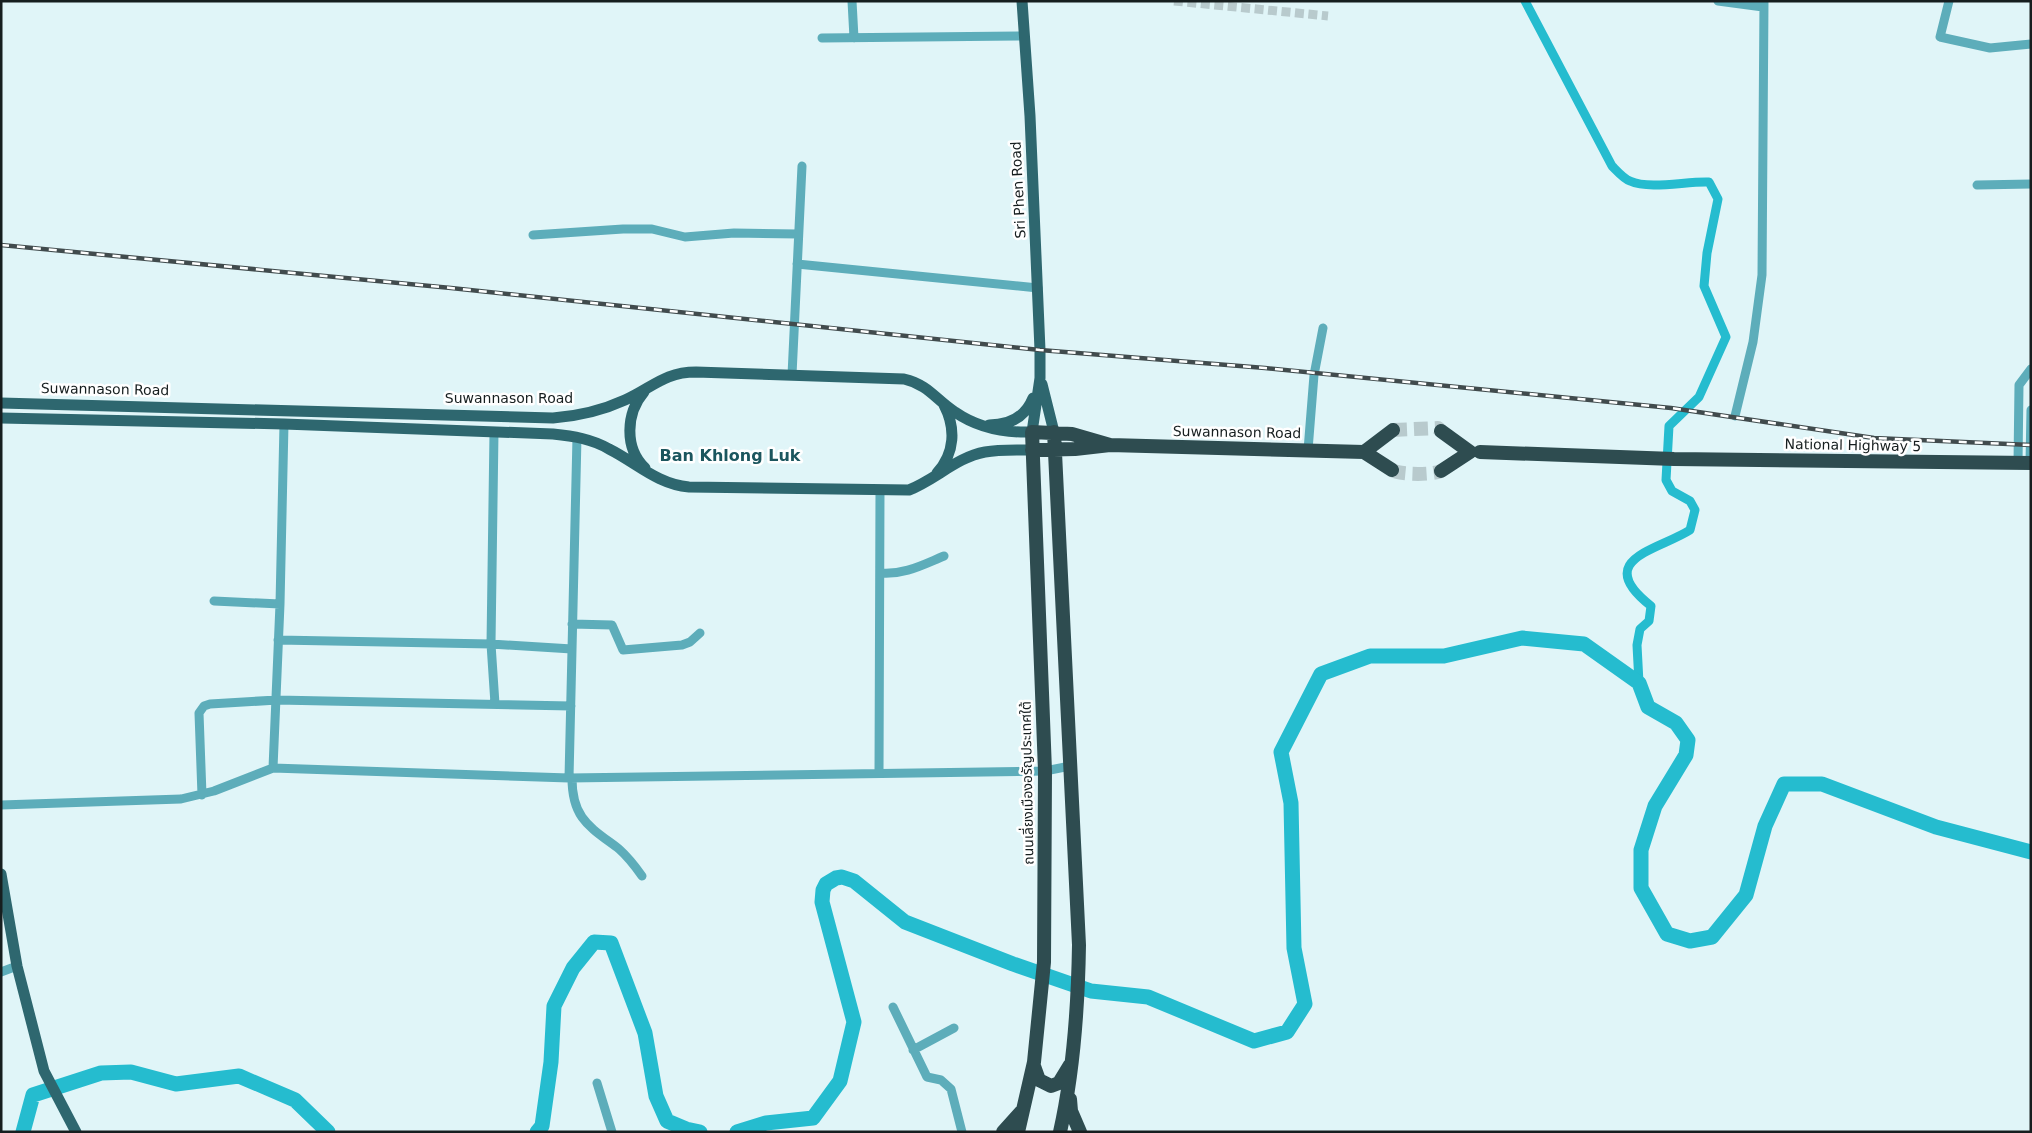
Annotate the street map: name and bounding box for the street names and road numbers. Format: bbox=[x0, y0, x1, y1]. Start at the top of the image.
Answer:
street label: Sri Phen Road bbox=[1007, 141, 1029, 239]
street label: Suwannason Road bbox=[41, 380, 169, 398]
street label: Suwannason Road bbox=[445, 390, 573, 406]
street label: Suwannason Road bbox=[1173, 423, 1301, 441]
street label: National Highway 5 bbox=[1785, 436, 1921, 454]
street label: ถนนเลี่ยงเมืองอรัญประเทศใต้ bbox=[1016, 701, 1036, 865]

